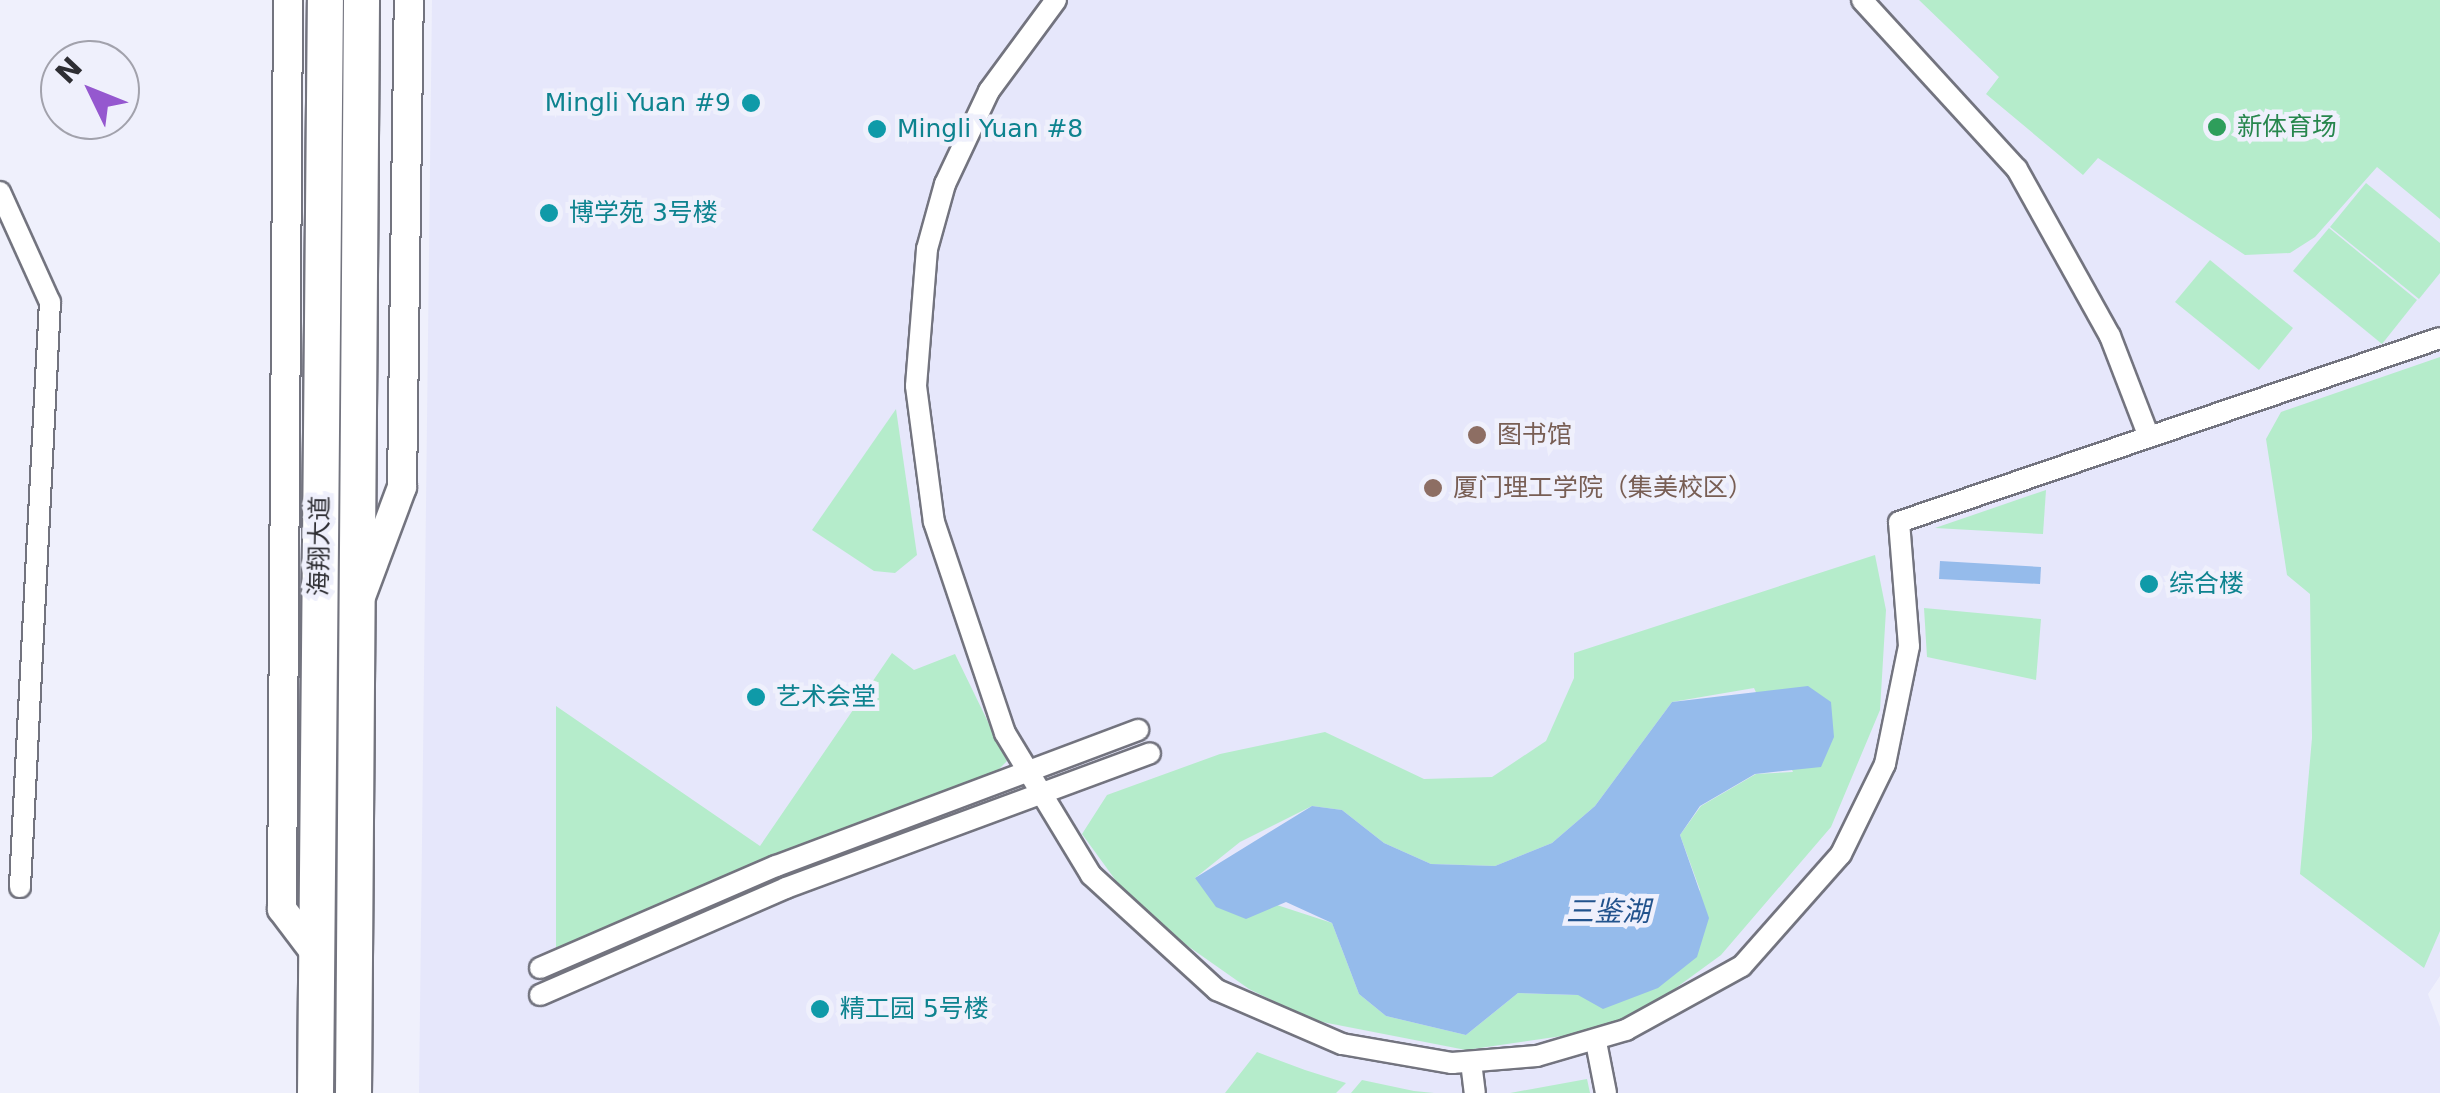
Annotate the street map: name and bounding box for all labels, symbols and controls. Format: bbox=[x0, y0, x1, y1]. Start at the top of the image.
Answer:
north arrow bbox=[40, 40, 140, 140]
text: N bbox=[49, 51, 89, 90]
place label: Mingli Yuan #9 bbox=[545, 88, 731, 118]
marker: Mingli Yuan #9 bbox=[740, 92, 762, 114]
place label: 新体育场 bbox=[2237, 112, 2337, 142]
place label: Mingli Yuan #8 bbox=[897, 114, 1083, 144]
marker: 新体育场 bbox=[2206, 116, 2228, 138]
marker: Mingli Yuan #8 bbox=[866, 118, 888, 140]
place label: 博学苑 3号楼 bbox=[569, 198, 718, 228]
marker: 博学苑 3号楼 bbox=[538, 202, 560, 224]
place label: 图书馆 bbox=[1497, 420, 1572, 450]
marker: 图书馆 bbox=[1466, 424, 1488, 446]
place label: 厦门理工学院（集美校区） bbox=[1453, 473, 1753, 503]
marker: 厦门理工学院（集美校区） bbox=[1422, 477, 1444, 499]
street label: 海翔大道 bbox=[304, 496, 336, 596]
place label: 综合楼 bbox=[2169, 569, 2244, 599]
marker: 综合楼 bbox=[2138, 573, 2160, 595]
place label: 艺术会堂 bbox=[776, 682, 876, 712]
marker: 艺术会堂 bbox=[745, 686, 767, 708]
water label: 三鉴湖 bbox=[1566, 895, 1650, 929]
place label: 精工园 5号楼 bbox=[840, 994, 989, 1024]
marker: 精工园 5号楼 bbox=[809, 998, 831, 1020]

